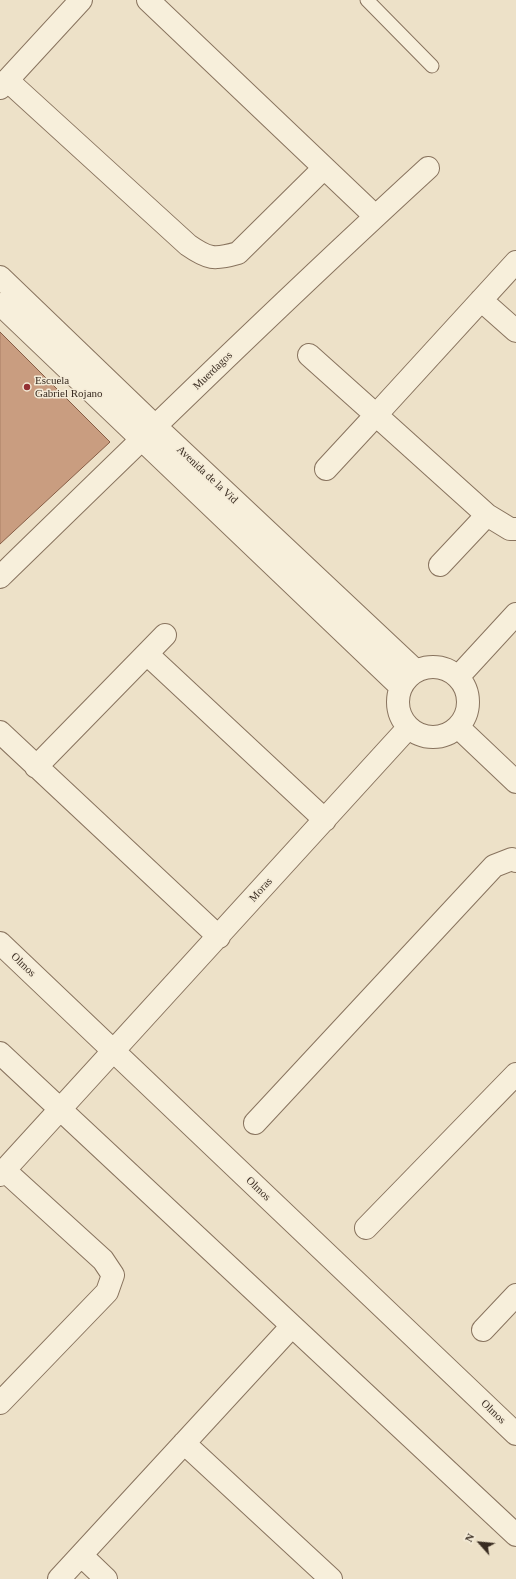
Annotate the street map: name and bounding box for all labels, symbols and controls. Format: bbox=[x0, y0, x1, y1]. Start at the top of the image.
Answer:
street label: Muerdagos bbox=[191, 349, 235, 393]
place label: Escuela Gabriel Rojano bbox=[35, 374, 103, 400]
marker: Escuela Gabriel Rojano bbox=[22, 382, 32, 392]
street label: Avenida de la Vid bbox=[174, 443, 240, 507]
street label: Moras bbox=[247, 875, 275, 905]
street label: Olmos bbox=[8, 950, 38, 980]
street label: Olmos bbox=[243, 1174, 273, 1204]
street label: Olmos bbox=[478, 1397, 508, 1427]
north arrow bbox=[460, 1523, 500, 1563]
text: N bbox=[462, 1531, 476, 1544]

